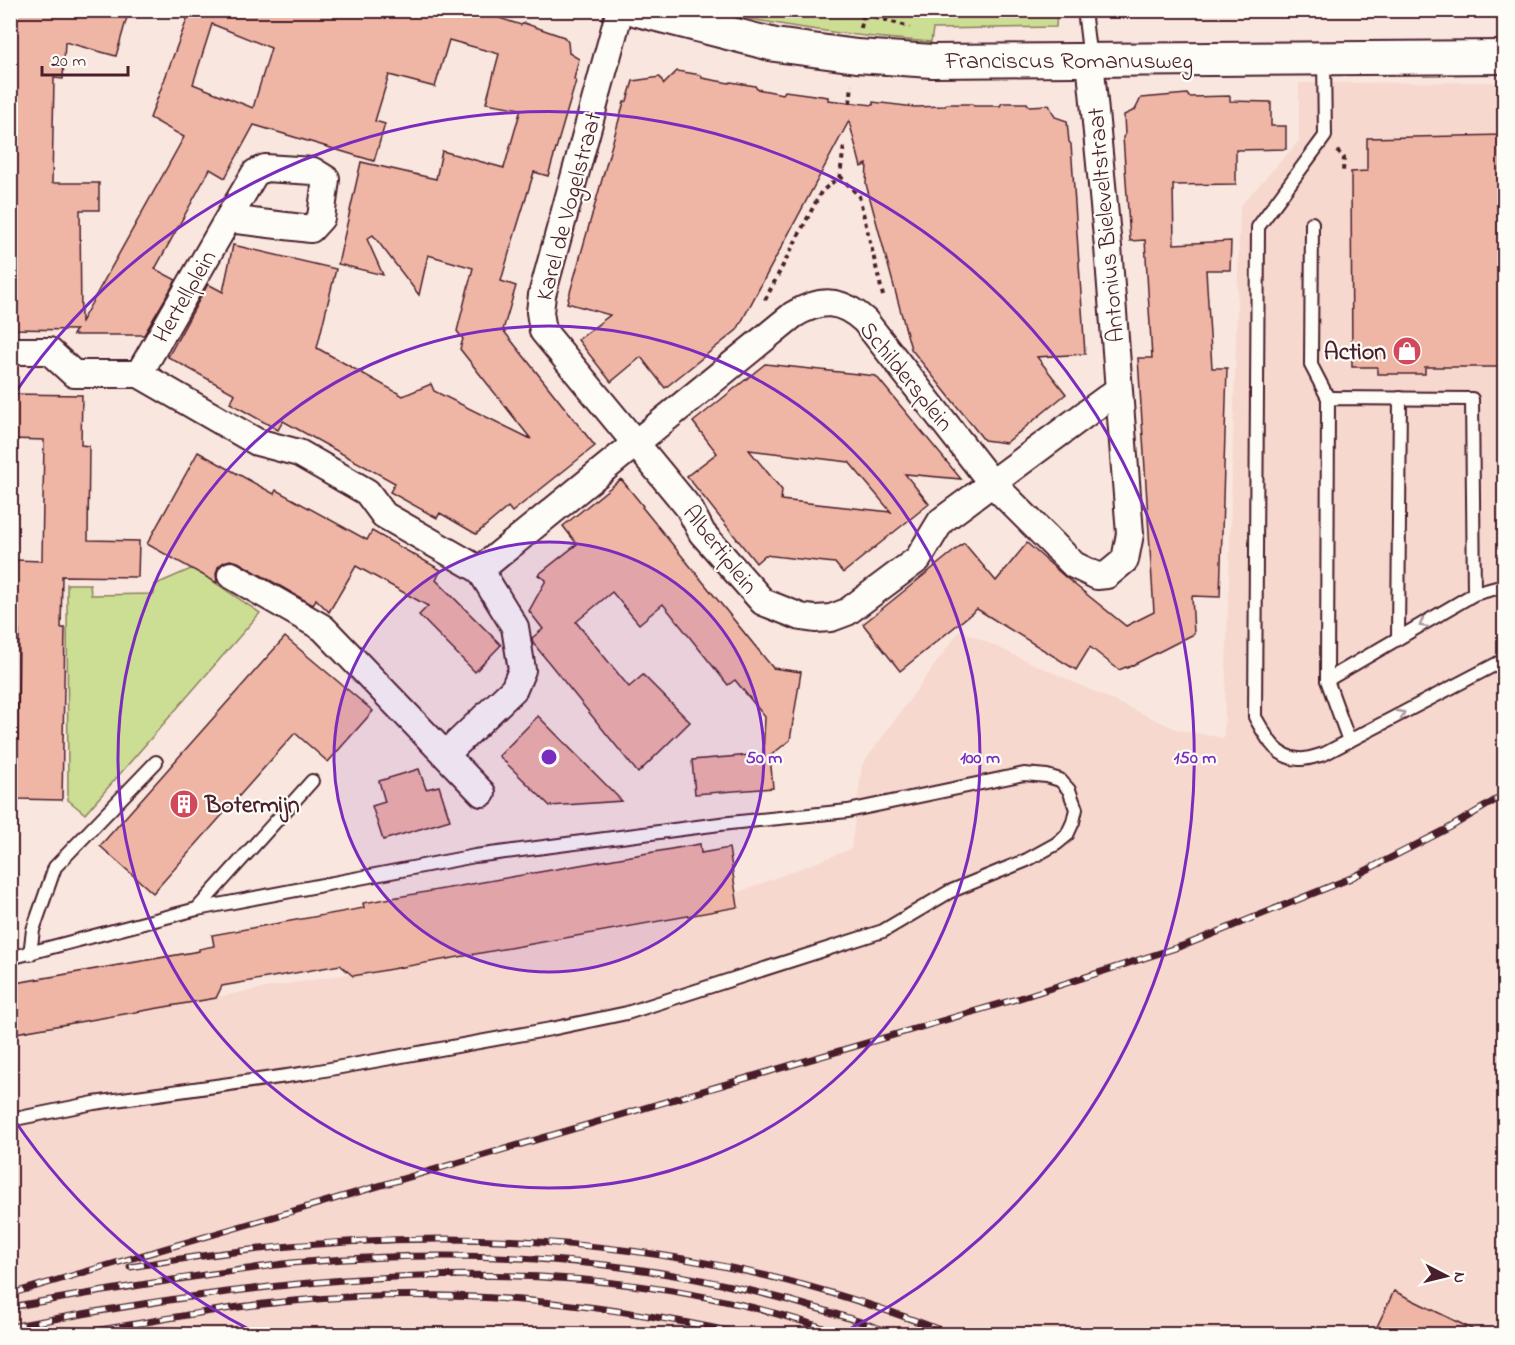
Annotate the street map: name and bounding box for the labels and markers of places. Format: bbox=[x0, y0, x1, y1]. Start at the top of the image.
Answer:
shop icon: Action bbox=[1391, 335, 1423, 367]
place label: Action bbox=[1324, 336, 1386, 371]
centre of rings bbox=[539, 747, 559, 767]
building icon: Botermijn bbox=[168, 788, 200, 820]
place label: Botermijn bbox=[204, 789, 300, 824]

